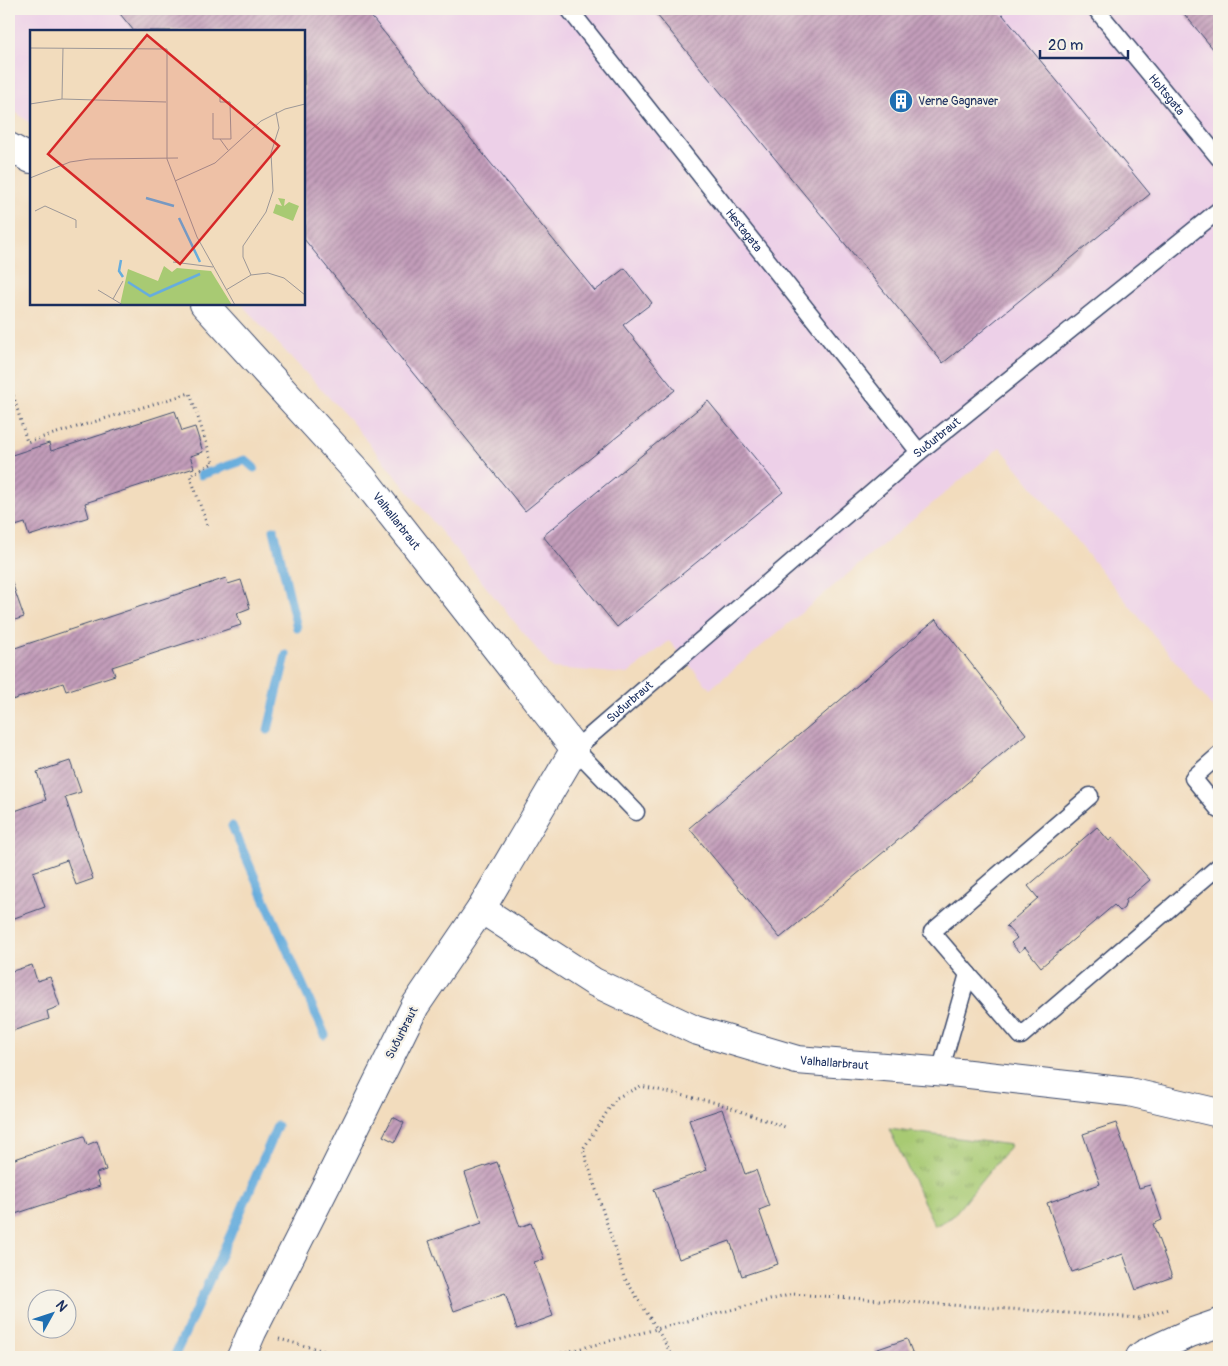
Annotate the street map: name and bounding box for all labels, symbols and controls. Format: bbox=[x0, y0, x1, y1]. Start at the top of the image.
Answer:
scale bar bbox=[1040, 28, 1128, 60]
inset map bbox=[30, 30, 305, 305]
text: 20 m bbox=[1048, 36, 1083, 55]
street label: Holtsgata bbox=[1145, 71, 1188, 119]
building icon: Verne Gagnaver bbox=[888, 88, 914, 114]
place label: Verne Gagnaver bbox=[918, 94, 999, 109]
street label: Hestagata bbox=[722, 206, 766, 255]
street label: Suðurbraut bbox=[910, 414, 964, 461]
street label: Valhallarbraut bbox=[369, 489, 424, 553]
street label: Suðurbraut bbox=[603, 678, 656, 726]
street label: Suðurbraut bbox=[383, 1004, 422, 1062]
street label: Valhallarbraut bbox=[799, 1053, 869, 1073]
north arrow bbox=[28, 1288, 78, 1338]
text: N bbox=[52, 1297, 71, 1315]

